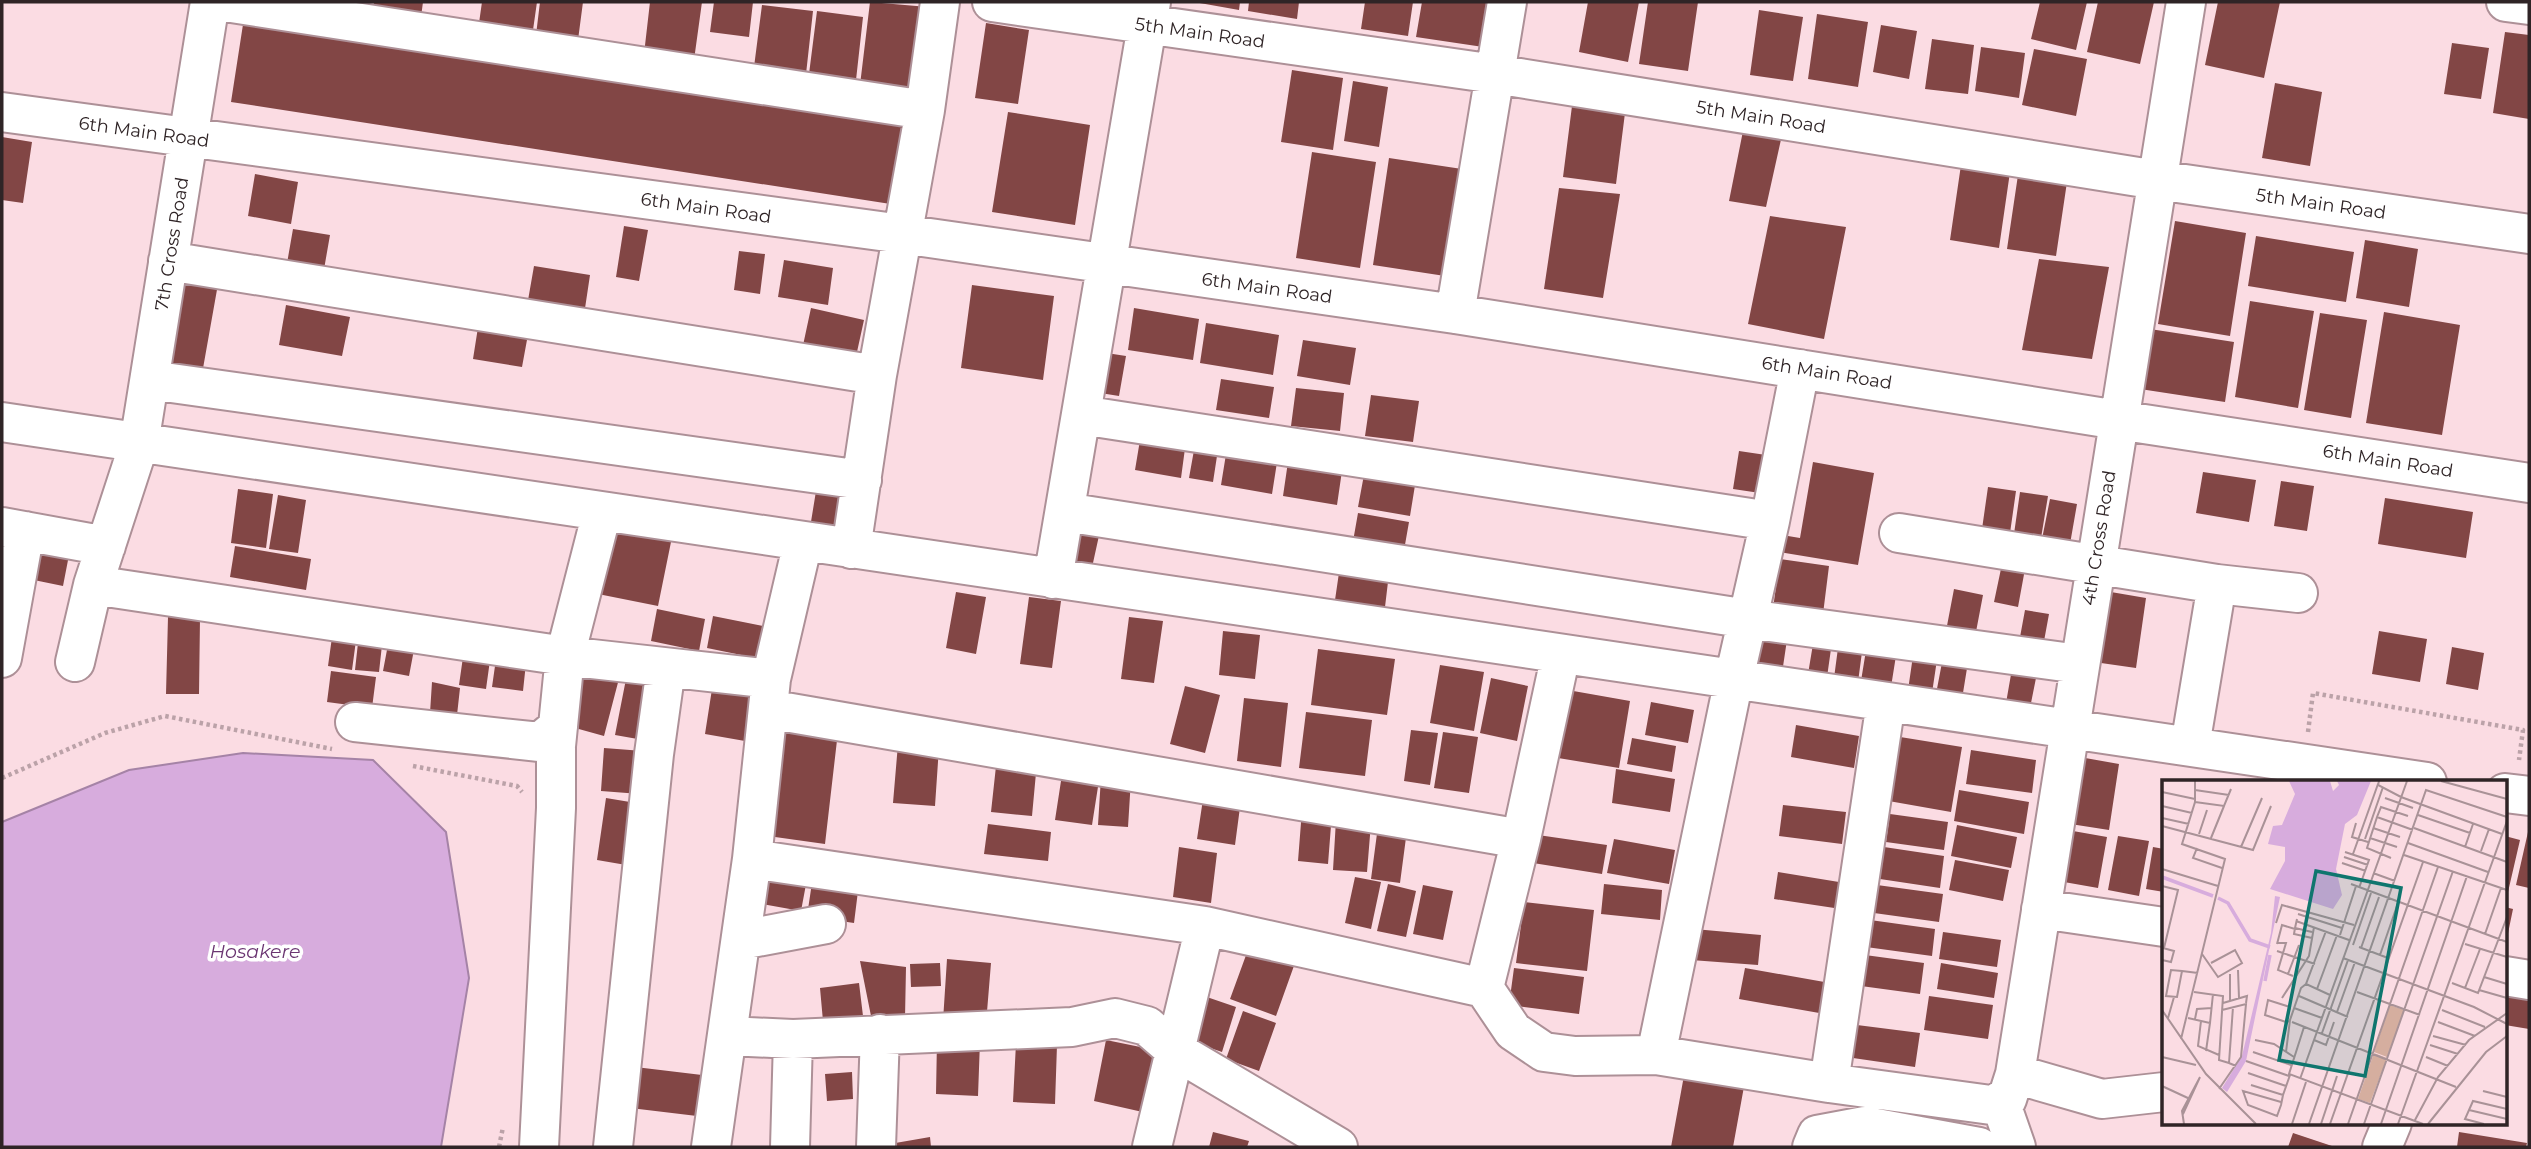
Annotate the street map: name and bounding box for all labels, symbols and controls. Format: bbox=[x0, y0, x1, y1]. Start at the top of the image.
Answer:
street label: 5th Main Road bbox=[1134, 13, 1266, 53]
street label: 5th Main Road bbox=[1695, 96, 1827, 138]
street label: 6th Main Road bbox=[77, 112, 211, 152]
street label: 7th Cross Road bbox=[151, 176, 193, 312]
street label: 5th Main Road bbox=[2255, 184, 2387, 224]
street label: 6th Main Road bbox=[639, 188, 773, 228]
street label: 6th Main Road bbox=[1200, 268, 1334, 308]
street label: 6th Main Road bbox=[1760, 352, 1894, 394]
street label: 6th Main Road bbox=[2321, 440, 2455, 482]
street label: 4th Cross Road bbox=[2077, 469, 2121, 607]
inset map bbox=[2162, 780, 2506, 1124]
water label: Hosakere bbox=[210, 940, 300, 963]

